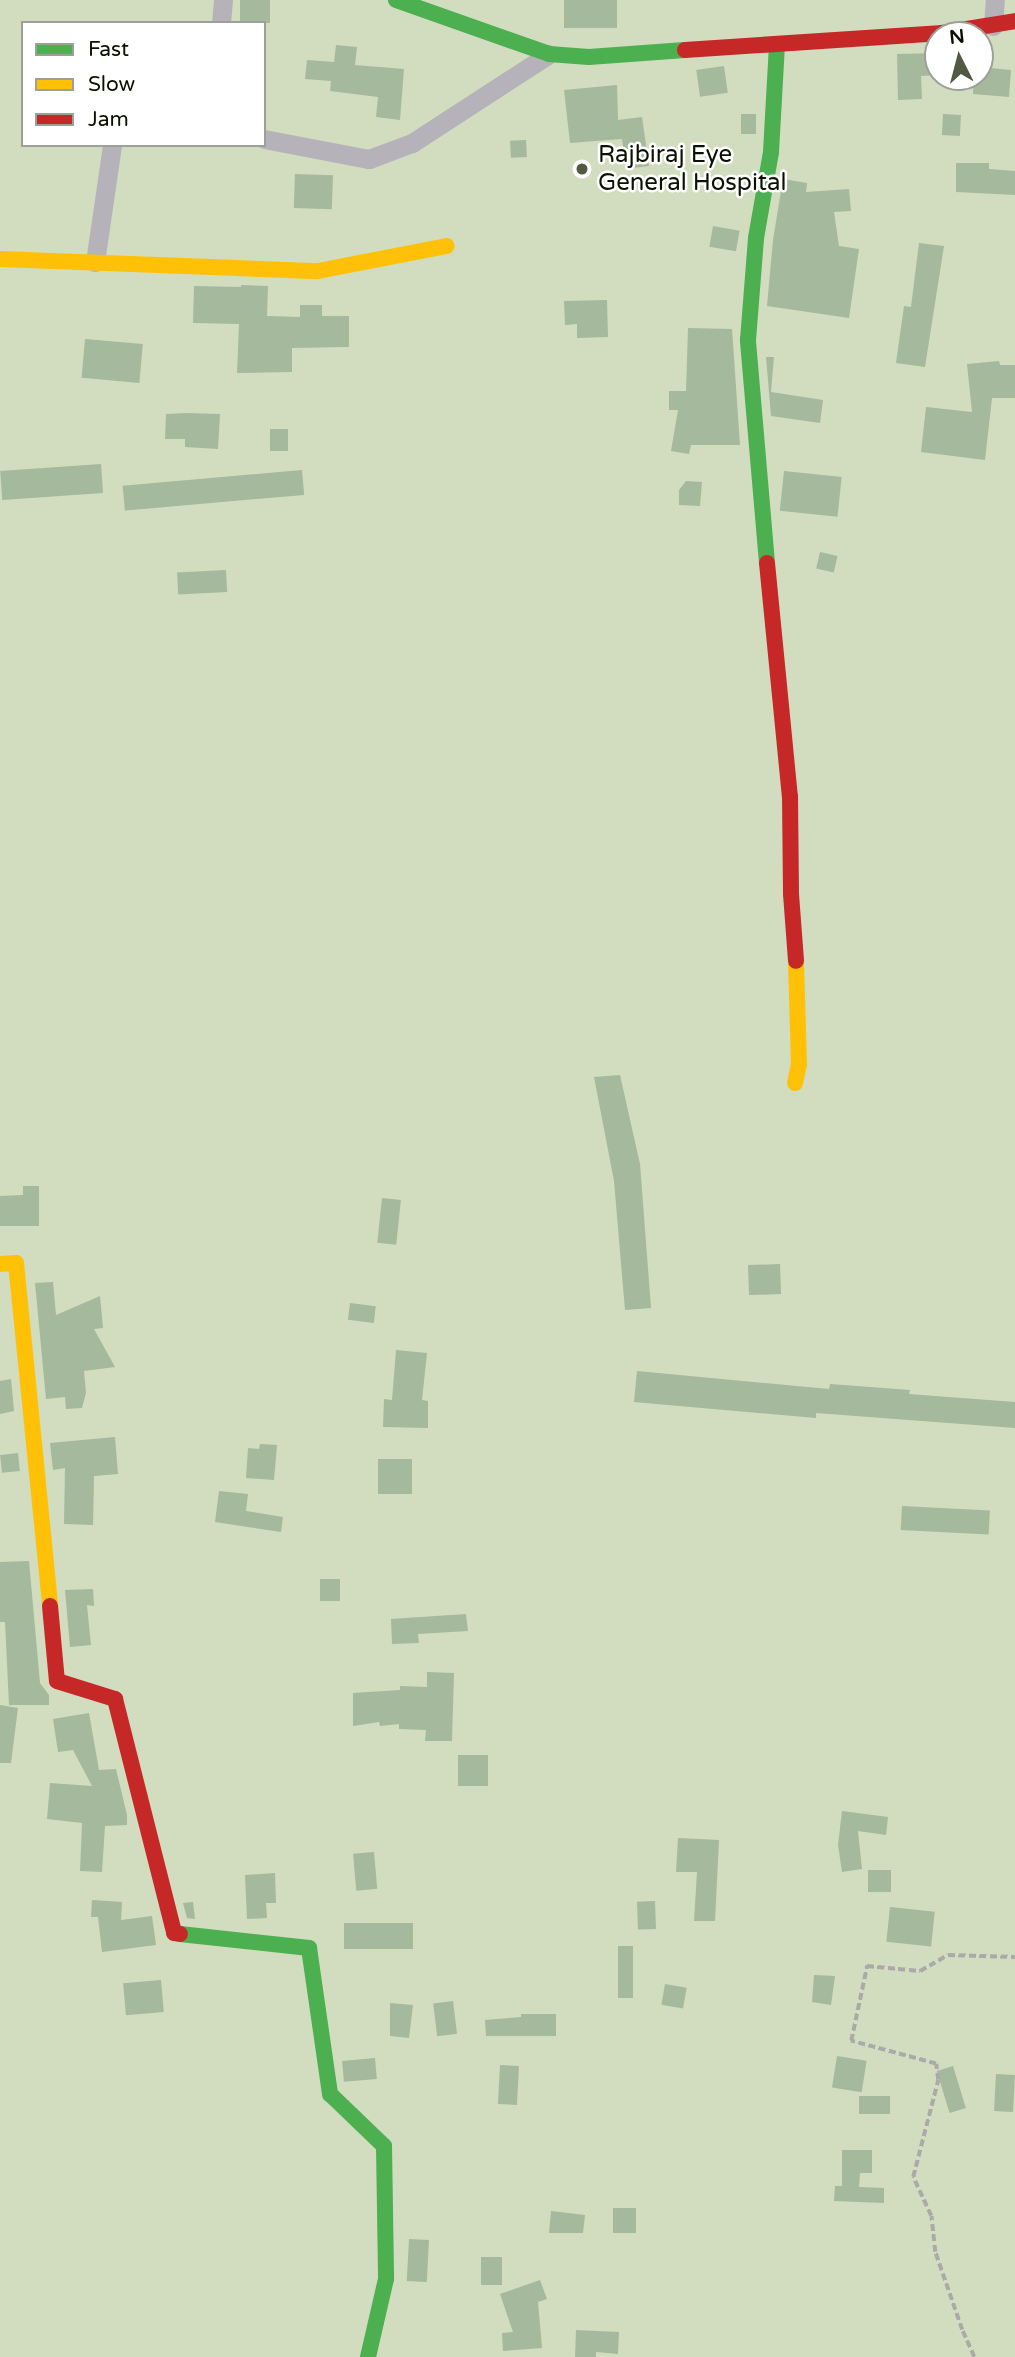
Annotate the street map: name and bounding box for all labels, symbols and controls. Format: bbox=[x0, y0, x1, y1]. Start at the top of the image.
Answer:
legend bbox=[21, 21, 266, 147]
north arrow bbox=[924, 21, 994, 91]
text: N bbox=[948, 25, 966, 49]
text: Fast bbox=[88, 37, 129, 62]
text: Slow bbox=[88, 72, 135, 97]
text: Jam bbox=[88, 107, 129, 132]
place label: Rajbiraj Eye General Hospital bbox=[598, 141, 786, 197]
marker: Rajbiraj Eye General Hospital bbox=[572, 159, 592, 179]

